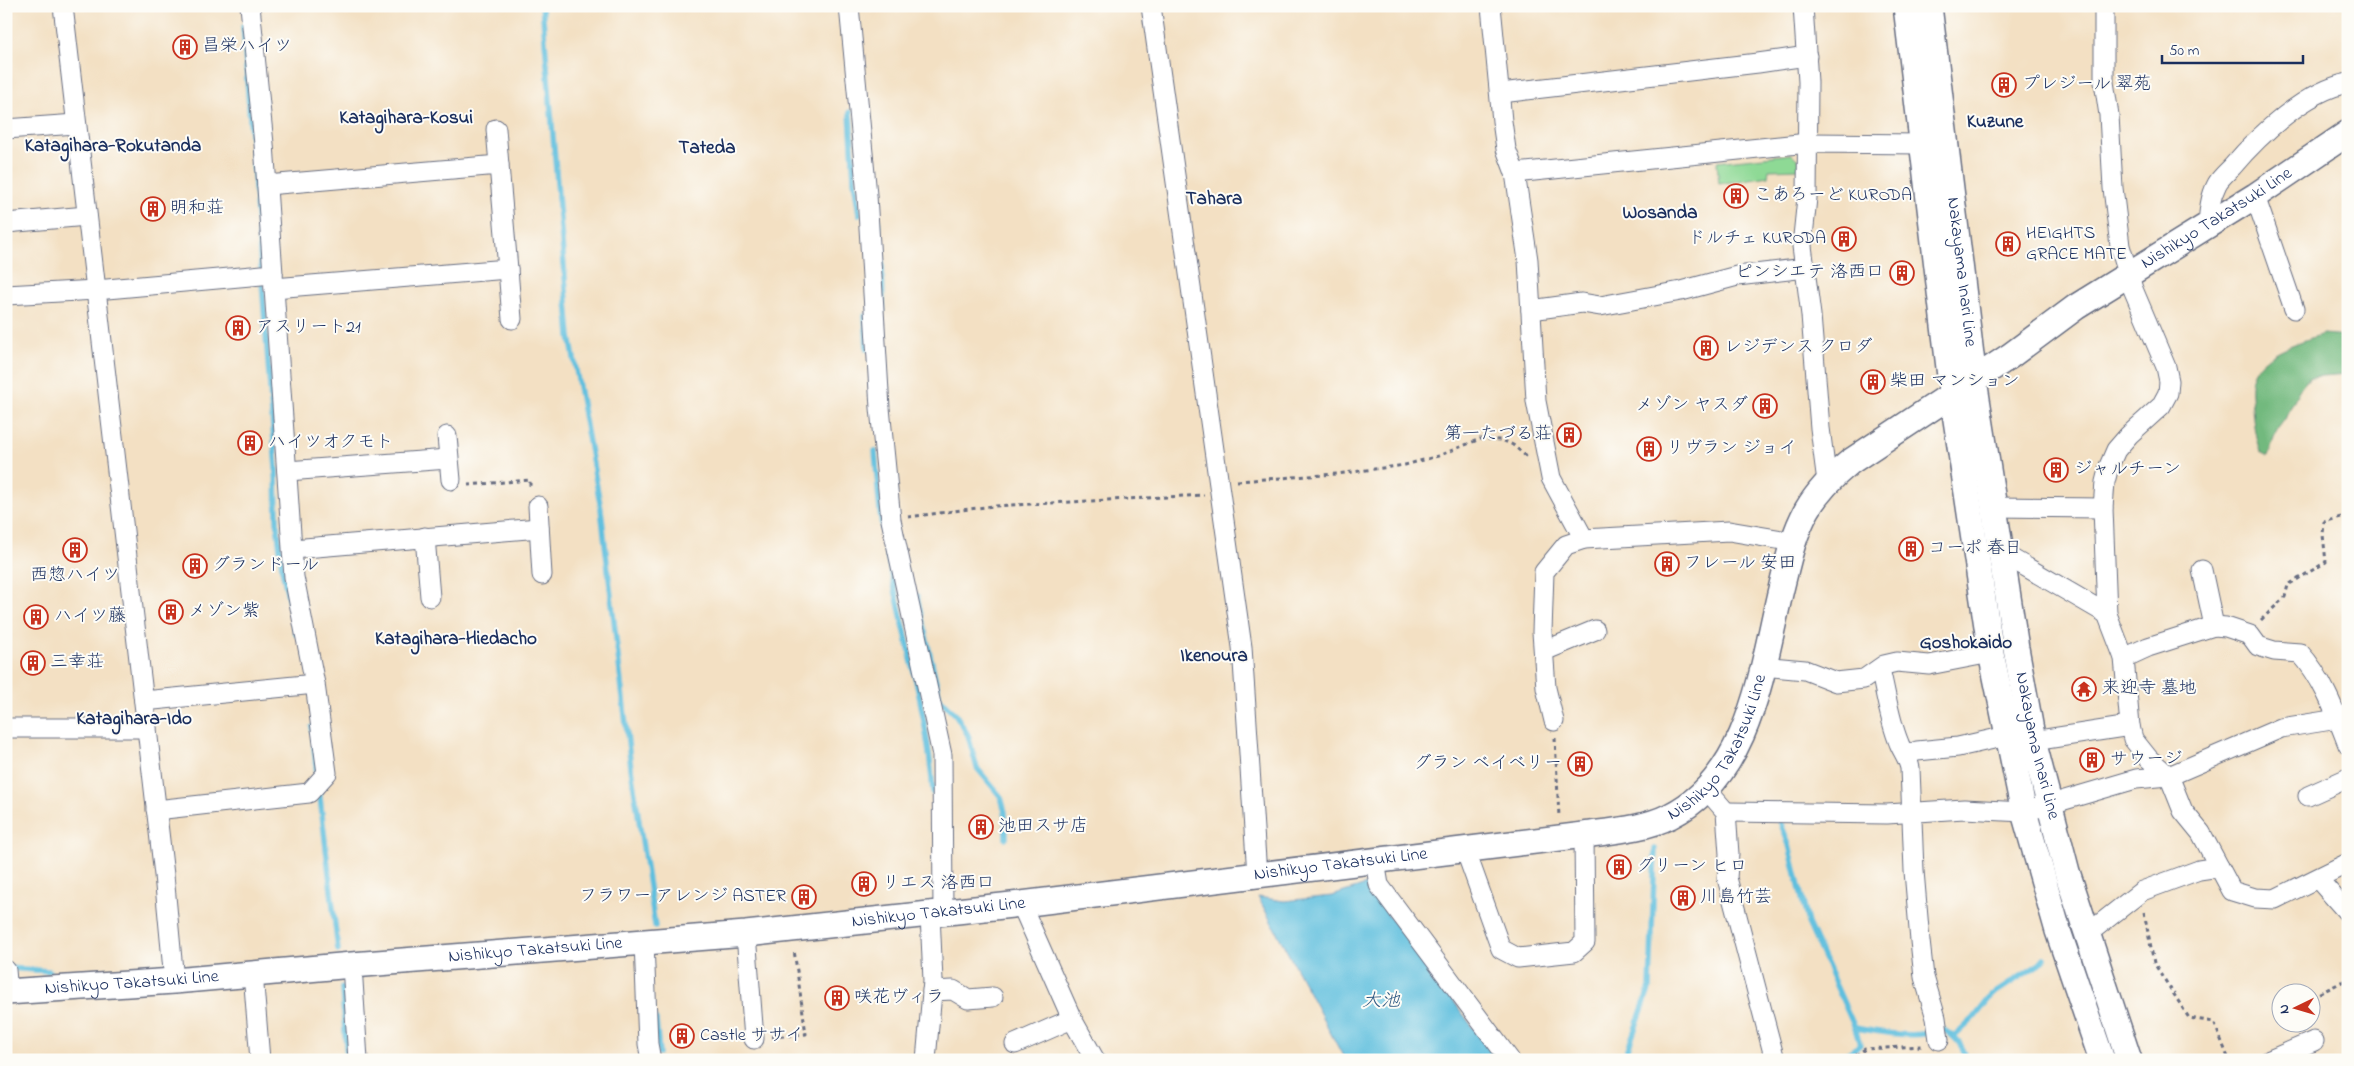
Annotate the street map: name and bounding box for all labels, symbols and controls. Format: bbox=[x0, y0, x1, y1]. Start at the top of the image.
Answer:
scale bar bbox=[2162, 32, 2303, 64]
building icon: 昌栄ハイツ bbox=[172, 34, 198, 60]
place label: 昌栄ハイツ bbox=[202, 34, 292, 60]
text: 50 m bbox=[2169, 40, 2200, 62]
building icon: プレジール 翠苑 bbox=[1991, 72, 2017, 98]
place label: プレジール 翠苑 bbox=[2022, 72, 2151, 98]
district label: Katagihara-Kosui bbox=[339, 105, 473, 134]
district label: Kuzune bbox=[1967, 109, 2024, 136]
district label: Katagihara-Rokutanda bbox=[25, 133, 201, 162]
district label: Tateda bbox=[679, 135, 735, 162]
street label: Nishikyo Takatsuki Line bbox=[2136, 161, 2299, 276]
building icon: こあろーど KURODA bbox=[1723, 183, 1749, 209]
place label: こあろーど KURODA bbox=[1754, 183, 1912, 209]
district label: Tahara bbox=[1186, 186, 1242, 213]
building icon: 明和荘 bbox=[140, 196, 166, 222]
place label: 明和荘 bbox=[170, 196, 224, 222]
street label: Nakayama Inari Line bbox=[1939, 196, 1983, 349]
district label: Wosanda bbox=[1623, 200, 1697, 227]
place label: HEIGHTS GRACE MATE bbox=[2026, 221, 2127, 268]
place label: ドルチェ KURODA bbox=[1687, 226, 1826, 252]
building icon: ドルチェ KURODA bbox=[1831, 226, 1857, 252]
building icon: HEIGHTS GRACE MATE bbox=[1995, 231, 2021, 257]
place label: ピンシエテ 洛西口 bbox=[1735, 260, 1884, 286]
building icon: ピンシエテ 洛西口 bbox=[1889, 260, 1915, 286]
building icon: アスリート21 bbox=[225, 315, 251, 341]
place label: アスリート21 bbox=[256, 315, 361, 341]
building icon: レジデンス クロダ bbox=[1693, 335, 1719, 361]
place label: レジデンス クロダ bbox=[1724, 335, 1873, 361]
building icon: 柴田 マンション bbox=[1860, 369, 1886, 395]
place label: 柴田 マンション bbox=[1890, 369, 2020, 395]
place label: メゾン ヤスダ bbox=[1635, 393, 1748, 419]
building icon: メゾン ヤスダ bbox=[1752, 393, 1778, 419]
place label: 第一たづる荘 bbox=[1444, 422, 1552, 448]
building icon: 第一たづる荘 bbox=[1556, 422, 1582, 448]
building icon: ハイツオクモト bbox=[237, 430, 263, 456]
place label: ハイツオクモト bbox=[268, 430, 393, 456]
building icon: リヴラン ジョイ bbox=[1636, 436, 1662, 462]
place label: リヴラン ジョイ bbox=[1666, 436, 1797, 462]
building icon: ジャルチーン bbox=[2043, 457, 2069, 483]
place label: ジャルチーン bbox=[2074, 457, 2181, 483]
building icon: コーポ 春日 bbox=[1898, 536, 1924, 562]
place label: コーポ 春日 bbox=[1928, 536, 2023, 562]
building icon: 西惣ハイツ bbox=[62, 537, 88, 563]
building icon: フレール 安田 bbox=[1654, 551, 1680, 577]
place label: フレール 安田 bbox=[1684, 551, 1796, 577]
building icon: グランドール bbox=[182, 553, 208, 579]
place label: グランドール bbox=[212, 553, 319, 579]
place label: 西惣ハイツ bbox=[30, 563, 120, 589]
building icon: メゾン紫 bbox=[158, 599, 184, 625]
place label: メゾン紫 bbox=[188, 599, 260, 625]
building icon: ハイツ藤 bbox=[23, 604, 49, 630]
place label: ハイツ藤 bbox=[54, 604, 126, 630]
district label: Katagihara-Hiedacho bbox=[375, 626, 537, 655]
district label: Goshokaido bbox=[1920, 630, 2012, 657]
district label: Ikenoura bbox=[1180, 643, 1248, 670]
building icon: 三幸荘 bbox=[20, 650, 46, 676]
place label: 三幸荘 bbox=[50, 650, 104, 676]
street label: Nakayama Inari Line bbox=[2008, 670, 2066, 823]
street label: Nishikyo Takatsuki Line bbox=[1663, 671, 1774, 828]
temple icon: 来迎寺 墓地 bbox=[2071, 676, 2097, 702]
place label: 来迎寺 墓地 bbox=[2102, 676, 2197, 702]
district label: Katagihara-Ido bbox=[76, 706, 192, 735]
building icon: サウージ bbox=[2079, 747, 2105, 773]
place label: サウージ bbox=[2110, 747, 2182, 773]
place label: グラン ベイベリー bbox=[1414, 751, 1562, 777]
building icon: グラン ベイベリー bbox=[1567, 751, 1593, 777]
building icon: 池田スサ店 bbox=[968, 814, 994, 840]
place label: 池田スサ店 bbox=[998, 814, 1088, 840]
street label: Nishikyo Takatsuki Line bbox=[1253, 841, 1430, 888]
building icon: グリーン ヒロ bbox=[1606, 854, 1632, 880]
place label: グリーン ヒロ bbox=[1636, 854, 1747, 880]
building icon: リエス 洛西口 bbox=[851, 871, 877, 897]
place label: リエス 洛西口 bbox=[882, 871, 995, 897]
place label: フラワー アレンジ ASTER bbox=[579, 884, 786, 910]
building icon: フラワー アレンジ ASTER bbox=[791, 884, 817, 910]
building icon: 川島竹芸 bbox=[1670, 885, 1696, 911]
place label: 川島竹芸 bbox=[1700, 885, 1772, 911]
street label: Nishikyo Takatsuki Line bbox=[850, 890, 1028, 935]
street label: Nishikyo Takatsuki Line bbox=[447, 931, 624, 970]
street label: Nishikyo Takatsuki Line bbox=[44, 964, 221, 1002]
north arrow bbox=[2272, 984, 2322, 1034]
building icon: 咲花ヴィラ bbox=[824, 985, 850, 1011]
place label: 咲花ヴィラ bbox=[854, 985, 944, 1011]
water label: 大池 bbox=[1362, 988, 1401, 1015]
text: N bbox=[2274, 1003, 2295, 1015]
building icon: Castle ササイ bbox=[669, 1023, 695, 1049]
place label: Castle ササイ bbox=[700, 1023, 803, 1049]

